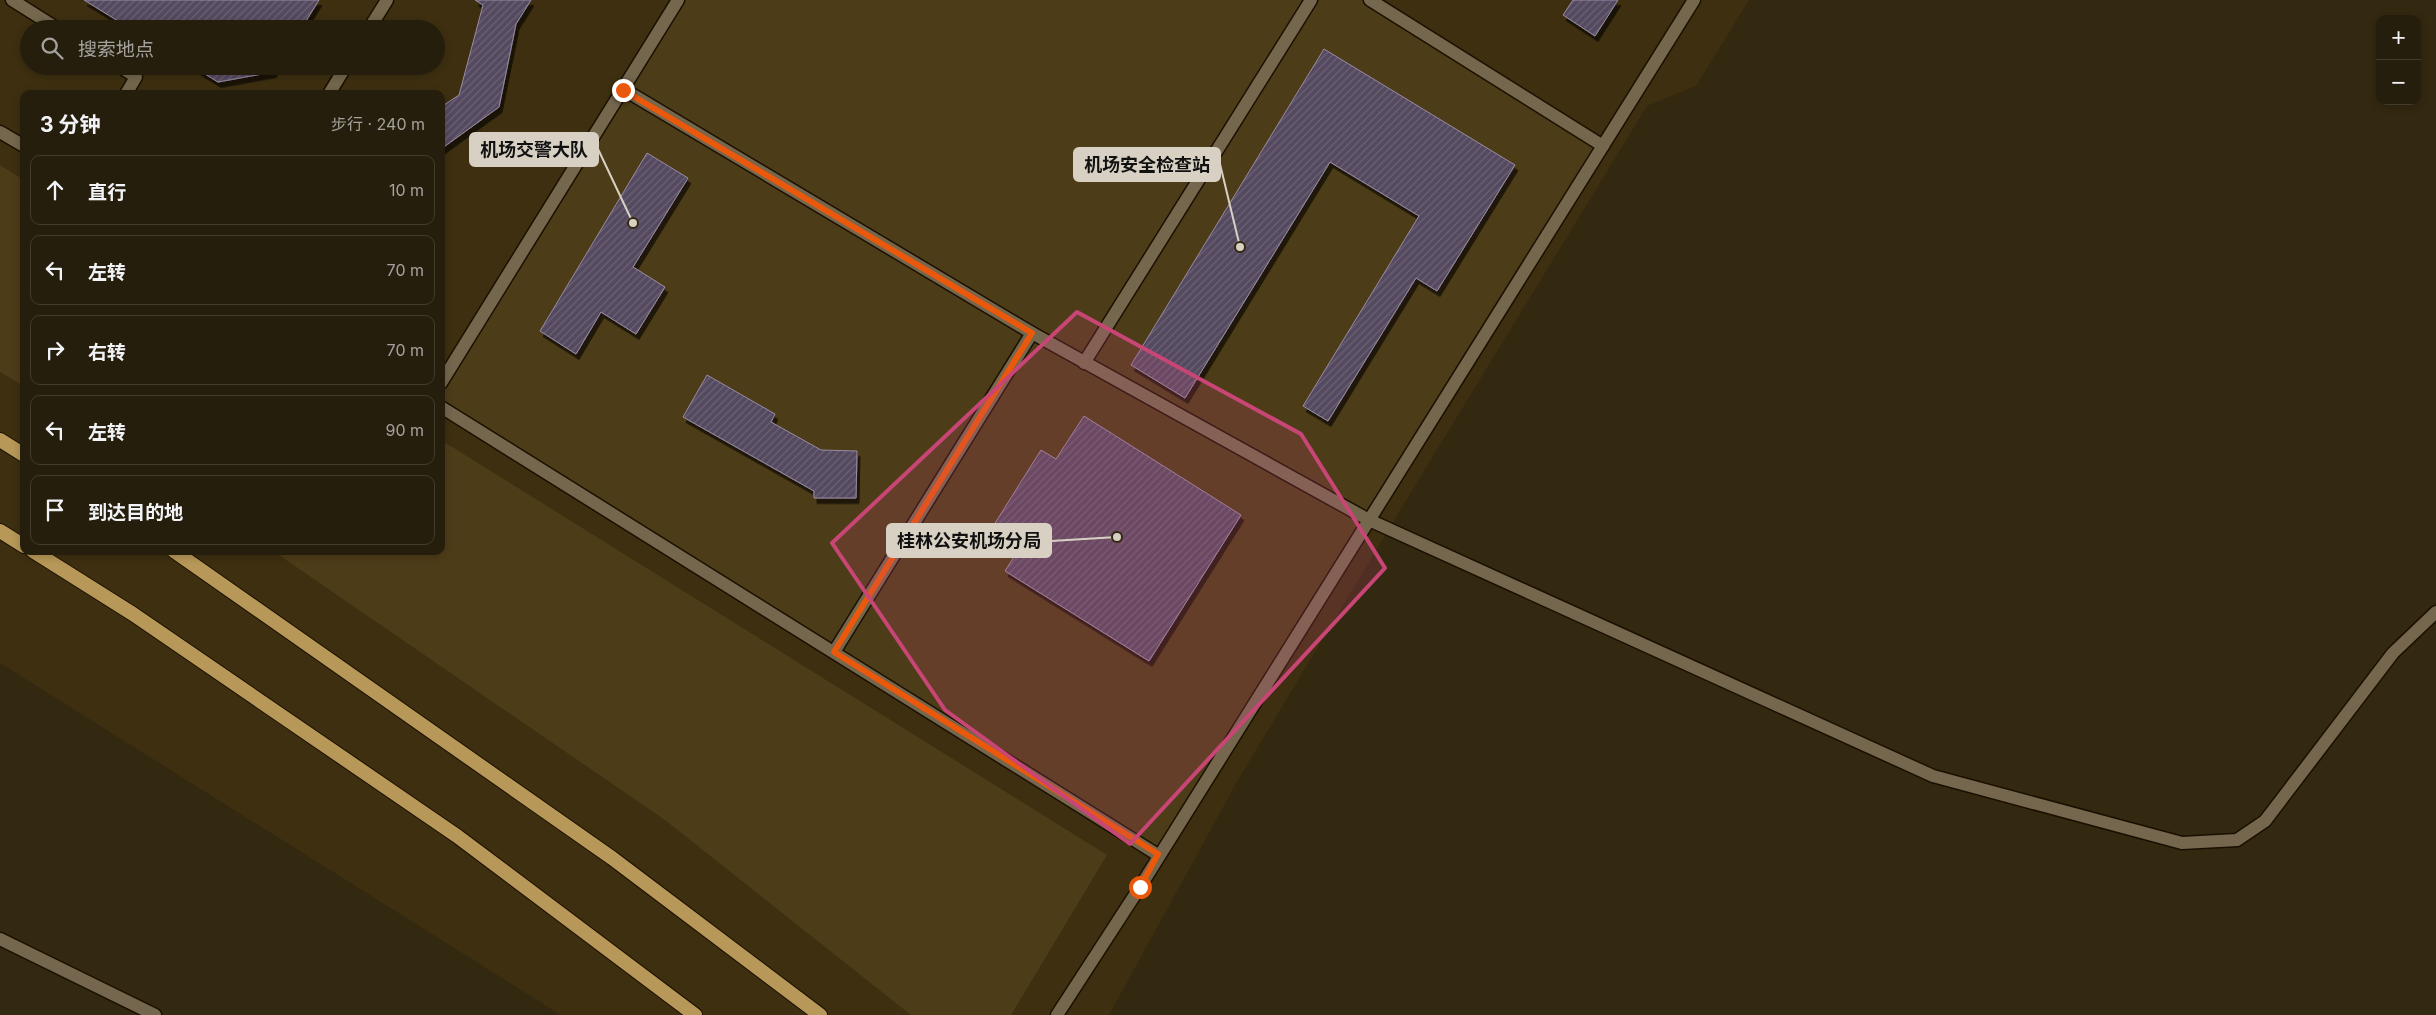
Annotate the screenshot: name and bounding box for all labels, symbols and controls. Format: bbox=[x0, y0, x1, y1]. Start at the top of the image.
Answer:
map controls bbox=[2376, 15, 2421, 105]
button: + bbox=[2376, 15, 2421, 60]
search box bbox=[20, 20, 445, 75]
icon: search bbox=[38, 34, 66, 62]
text: 搜索地点 bbox=[78, 38, 154, 61]
button: − bbox=[2376, 60, 2421, 105]
route end bbox=[612, 79, 635, 102]
text: 3 分钟 bbox=[40, 112, 101, 137]
text: 步行 · 240 m bbox=[331, 114, 425, 134]
callout: 机场交警大队 bbox=[470, 133, 598, 166]
text: 机场交警大队 bbox=[480, 139, 588, 160]
callout: 机场安全检查站 bbox=[1074, 148, 1220, 181]
text: 机场安全检查站 bbox=[1084, 154, 1210, 175]
icon: ahead bbox=[41, 176, 69, 204]
text: 10 m bbox=[389, 180, 424, 200]
text: 直行 bbox=[88, 181, 126, 204]
icon: left bbox=[41, 256, 69, 284]
text: 70 m bbox=[387, 260, 424, 280]
text: 左转 bbox=[88, 261, 126, 284]
icon: right bbox=[41, 336, 69, 364]
text: 70 m bbox=[387, 340, 424, 360]
text: 右转 bbox=[88, 341, 126, 364]
icon: left bbox=[41, 416, 69, 444]
text: 90 m bbox=[385, 420, 424, 440]
text: 左转 bbox=[88, 421, 126, 444]
icon: arrive bbox=[41, 496, 69, 524]
text: 到达目的地 bbox=[88, 501, 183, 524]
callout: 桂林公安机场分局 bbox=[887, 524, 1051, 557]
text: 桂林公安机场分局 bbox=[897, 530, 1041, 551]
route start bbox=[1129, 876, 1152, 899]

